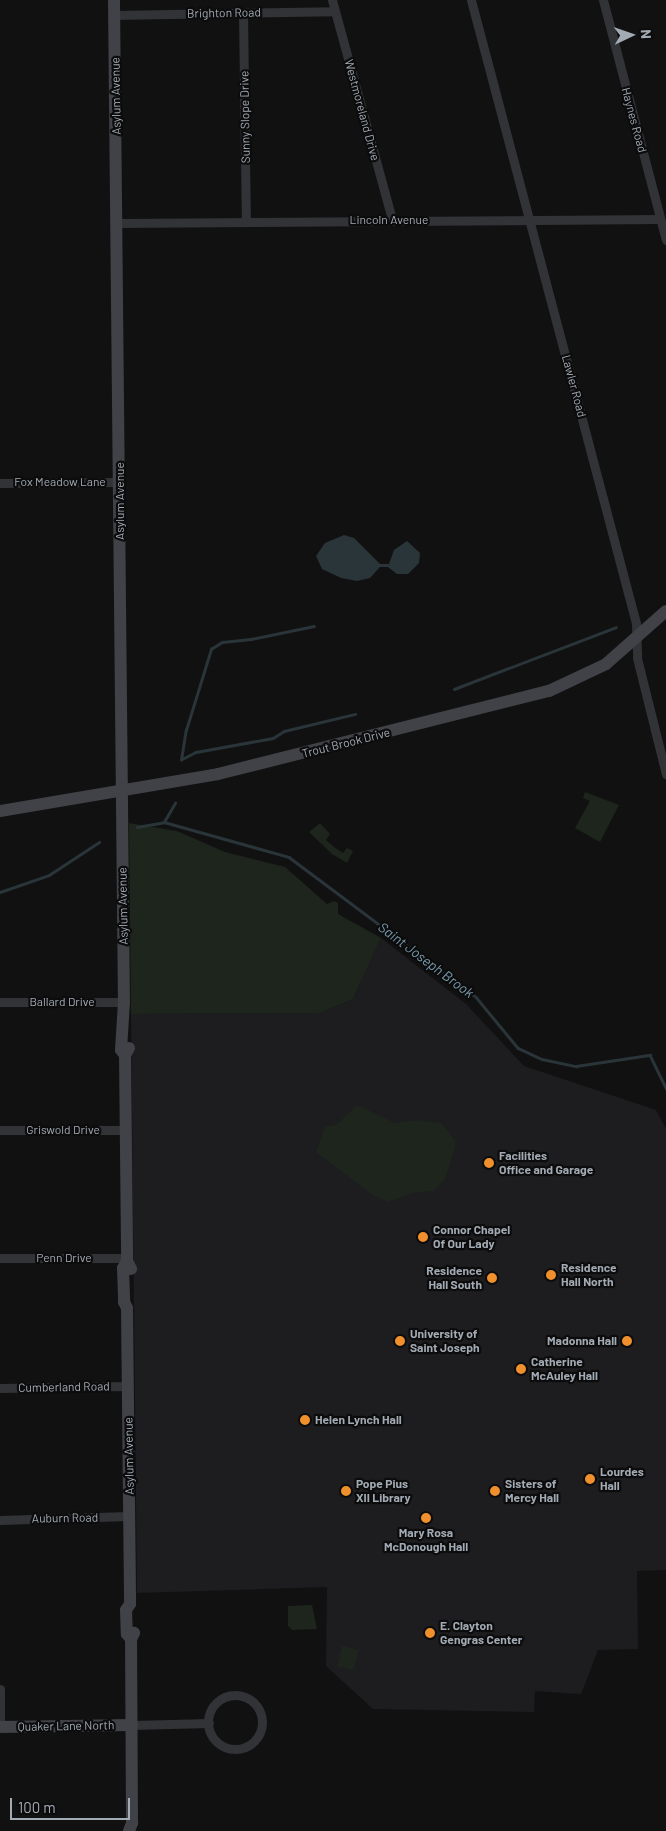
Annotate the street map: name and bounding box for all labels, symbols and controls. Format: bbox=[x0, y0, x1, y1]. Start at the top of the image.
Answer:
street label: Brighton Road bbox=[187, 5, 261, 21]
north arrow bbox=[606, 10, 656, 60]
text: N bbox=[638, 29, 655, 39]
street label: Asylum Avenue bbox=[108, 57, 124, 135]
street label: Westmoreland Drive bbox=[342, 58, 382, 162]
street label: Sunny Slope Drive bbox=[237, 71, 253, 163]
street label: Haynes Road bbox=[618, 86, 650, 154]
street label: Lincoln Avenue bbox=[350, 213, 428, 227]
street label: Lawler Road bbox=[559, 353, 589, 419]
street label: Asylum Avenue bbox=[113, 462, 127, 540]
street label: Fox Meadow Lane bbox=[14, 475, 106, 489]
street label: Trout Brook Drive bbox=[300, 725, 392, 761]
street label: Asylum Avenue bbox=[115, 867, 131, 945]
water label: Saint Joseph Brook bbox=[375, 919, 477, 1001]
street label: Ballard Drive bbox=[29, 995, 95, 1009]
street label: Griswold Drive bbox=[26, 1123, 100, 1137]
place label: Facilities Office and Garage bbox=[499, 1149, 593, 1177]
marker: Facilities Office and Garage bbox=[483, 1157, 495, 1169]
place label: Connor Chapel Of Our Lady bbox=[433, 1223, 510, 1251]
marker: Connor Chapel Of Our Lady bbox=[417, 1231, 429, 1243]
street label: Penn Drive bbox=[36, 1251, 92, 1265]
place label: Residence Hall North bbox=[561, 1261, 617, 1289]
place label: Residence Hall South bbox=[426, 1264, 482, 1292]
marker: Residence Hall North bbox=[545, 1269, 557, 1281]
marker: Residence Hall South bbox=[486, 1272, 498, 1284]
place label: University of Saint Joseph bbox=[410, 1327, 480, 1355]
place label: Madonna Hall bbox=[547, 1334, 617, 1348]
marker: University of Saint Joseph bbox=[394, 1335, 406, 1347]
marker: Madonna Hall bbox=[621, 1335, 633, 1347]
place label: Catherine McAuley Hall bbox=[531, 1355, 598, 1383]
marker: Catherine McAuley Hall bbox=[515, 1363, 527, 1375]
street label: Cumberland Road bbox=[18, 1379, 110, 1395]
place label: Helen Lynch Hall bbox=[315, 1413, 402, 1427]
marker: Helen Lynch Hall bbox=[299, 1414, 311, 1426]
street label: Asylum Avenue bbox=[121, 1417, 137, 1495]
place label: Lourdes Hall bbox=[600, 1465, 644, 1493]
marker: Lourdes Hall bbox=[584, 1473, 596, 1485]
place label: Pope Pius XII Library bbox=[356, 1477, 411, 1505]
place label: Sisters of Mercy Hall bbox=[505, 1477, 559, 1505]
marker: Pope Pius XII Library bbox=[340, 1485, 352, 1497]
marker: Sisters of Mercy Hall bbox=[489, 1485, 501, 1497]
street label: Auburn Road bbox=[32, 1510, 98, 1526]
marker: Mary Rosa McDonough Hall bbox=[420, 1512, 432, 1524]
place label: Mary Rosa McDonough Hall bbox=[384, 1526, 468, 1554]
place label: E. Clayton Gengras Center bbox=[440, 1619, 522, 1647]
marker: E. Clayton Gengras Center bbox=[424, 1627, 436, 1639]
street label: Quaker Lane North bbox=[18, 1718, 114, 1734]
scale bar bbox=[12, 1788, 132, 1820]
text: 100 m bbox=[18, 1798, 56, 1816]

